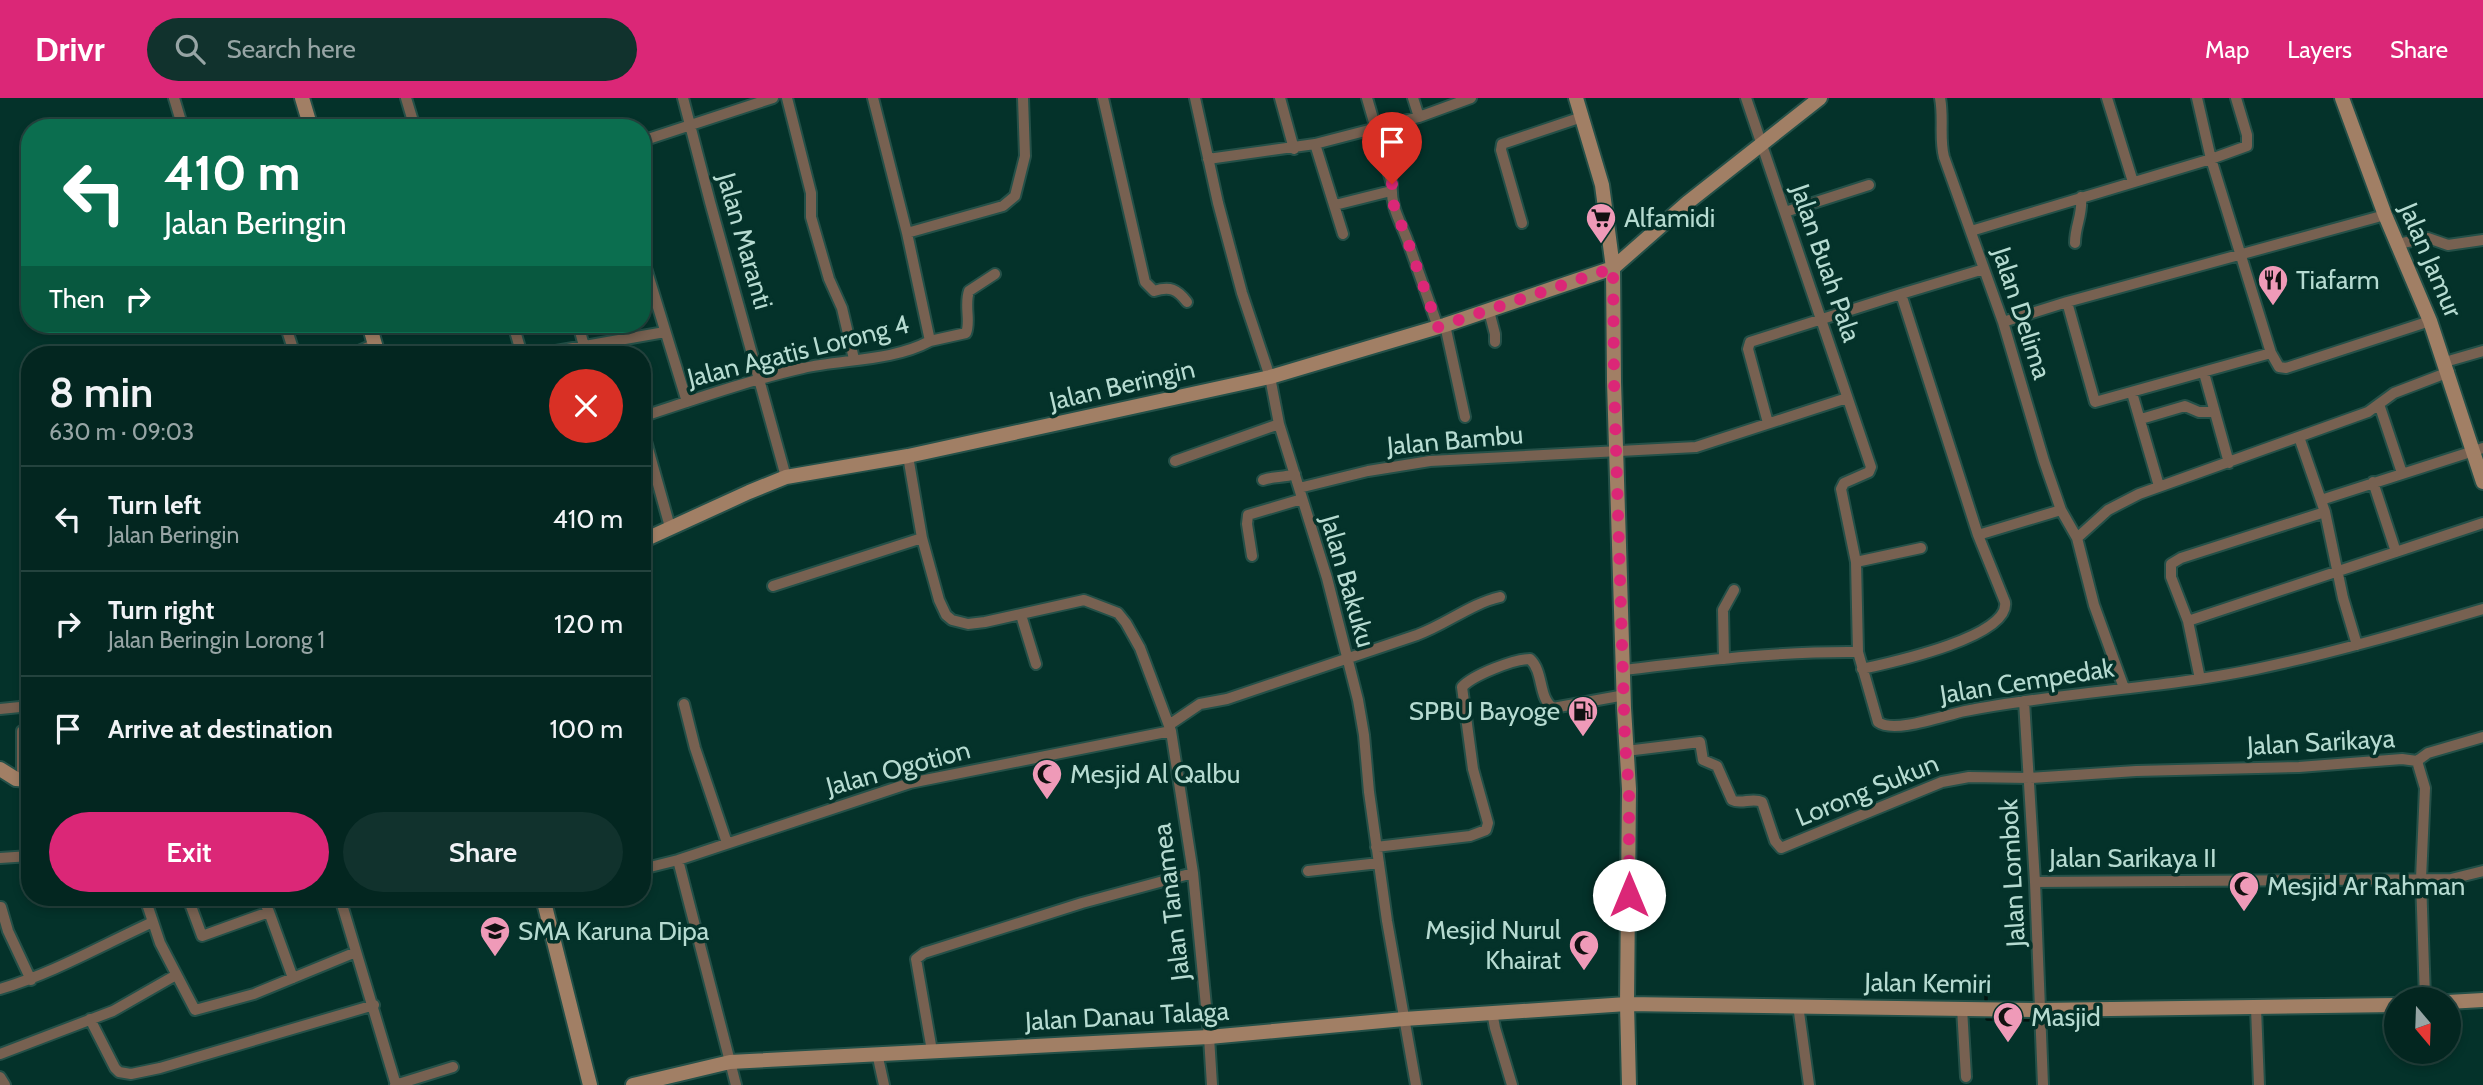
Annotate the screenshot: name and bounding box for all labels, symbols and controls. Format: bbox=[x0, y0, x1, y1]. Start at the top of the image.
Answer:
search box bbox=[147, 18, 637, 81]
text: Drivr bbox=[35, 29, 105, 69]
icon: search bbox=[171, 30, 209, 68]
text: Search here bbox=[227, 33, 356, 65]
text: Map bbox=[2205, 35, 2249, 64]
text: Layers bbox=[2287, 35, 2352, 64]
text: Share bbox=[2390, 35, 2448, 64]
pin bbox=[1362, 112, 1422, 184]
icon: arrive bbox=[1373, 123, 1411, 161]
text: 410 m bbox=[164, 143, 300, 202]
icon: left bbox=[49, 147, 140, 238]
street label: Jalan Maranti bbox=[710, 168, 780, 313]
street label: Jalan Buah Pala bbox=[1784, 179, 1868, 347]
street label: Jalan Jamur bbox=[2392, 197, 2470, 323]
supermarket icon: Alfamidi bbox=[1584, 201, 1618, 245]
place label: Alfamidi bbox=[1624, 202, 1715, 234]
text: Jalan Beringin bbox=[164, 203, 347, 242]
street label: Jalan Delima bbox=[1985, 242, 2059, 384]
restaurant icon: Tiafarm bbox=[2256, 263, 2290, 307]
place label: Tiafarm bbox=[2296, 264, 2379, 296]
icon: right bbox=[119, 280, 157, 318]
text: Then bbox=[49, 283, 105, 315]
street label: Jalan Agatis Lorong 4 bbox=[683, 308, 912, 394]
street label: Jalan Beringin bbox=[1045, 353, 1198, 418]
text: 8 min bbox=[49, 366, 153, 418]
button: close bbox=[549, 369, 623, 443]
text: 630 m · 09:03 bbox=[49, 418, 194, 446]
street label: Jalan Bambu bbox=[1385, 418, 1524, 462]
text: Turn left bbox=[108, 489, 201, 521]
icon: left bbox=[49, 500, 87, 538]
text: 410 m bbox=[553, 503, 623, 535]
street label: Jalan Bakuku bbox=[1314, 510, 1382, 651]
text: Jalan Beringin bbox=[108, 521, 239, 549]
text: Turn right bbox=[108, 594, 214, 626]
icon: right bbox=[49, 605, 87, 643]
text: 120 m bbox=[554, 608, 623, 640]
text: Jalan Beringin Lorong 1 bbox=[108, 626, 325, 654]
street label: Jalan Cempedak bbox=[1937, 651, 2117, 711]
fuel station icon: SPBU Bayoge bbox=[1566, 694, 1600, 738]
place label: SPBU Bayoge bbox=[1409, 695, 1560, 727]
icon: arrive bbox=[49, 710, 87, 748]
text: Arrive at destination bbox=[108, 713, 333, 745]
text: 100 m bbox=[550, 713, 623, 745]
street label: Jalan Sarikaya bbox=[2245, 722, 2396, 762]
street label: Jalan Ogotion bbox=[821, 733, 974, 803]
street label: Lorong Sukun bbox=[1791, 747, 1943, 833]
mosque icon: Mesjid Al Qalbu bbox=[1030, 757, 1064, 801]
place label: Mesjid Al Qalbu bbox=[1070, 758, 1240, 790]
street label: Jalan Lombok bbox=[1992, 798, 2032, 949]
button: Exit bbox=[49, 812, 329, 892]
button: Share bbox=[343, 812, 623, 892]
street label: Jalan Tanamea bbox=[1145, 821, 1197, 983]
street label: Jalan Sarikaya II bbox=[2048, 842, 2217, 874]
position arrow bbox=[1592, 858, 1666, 932]
mosque icon: Mesjid Ar Rahman bbox=[2227, 869, 2261, 913]
place label: Mesjid Ar Rahman bbox=[2267, 870, 2465, 902]
school or university icon: SMA Karuna Dipa bbox=[478, 914, 512, 958]
place label: Mesjid Nurul Khairat bbox=[1425, 914, 1561, 976]
place label: SMA Karuna Dipa bbox=[518, 915, 710, 947]
mosque icon: Mesjid Nurul Khairat bbox=[1567, 928, 1601, 972]
street label: Jalan Kemiri bbox=[1863, 966, 1992, 1000]
north arrow bbox=[2384, 987, 2460, 1064]
map controls bbox=[2384, 987, 2461, 1064]
street label: Jalan Danau Talaga bbox=[1023, 995, 1230, 1037]
mosque icon: Masjid bbox=[1991, 1000, 2025, 1044]
place label: Masjid bbox=[2031, 1001, 2101, 1033]

